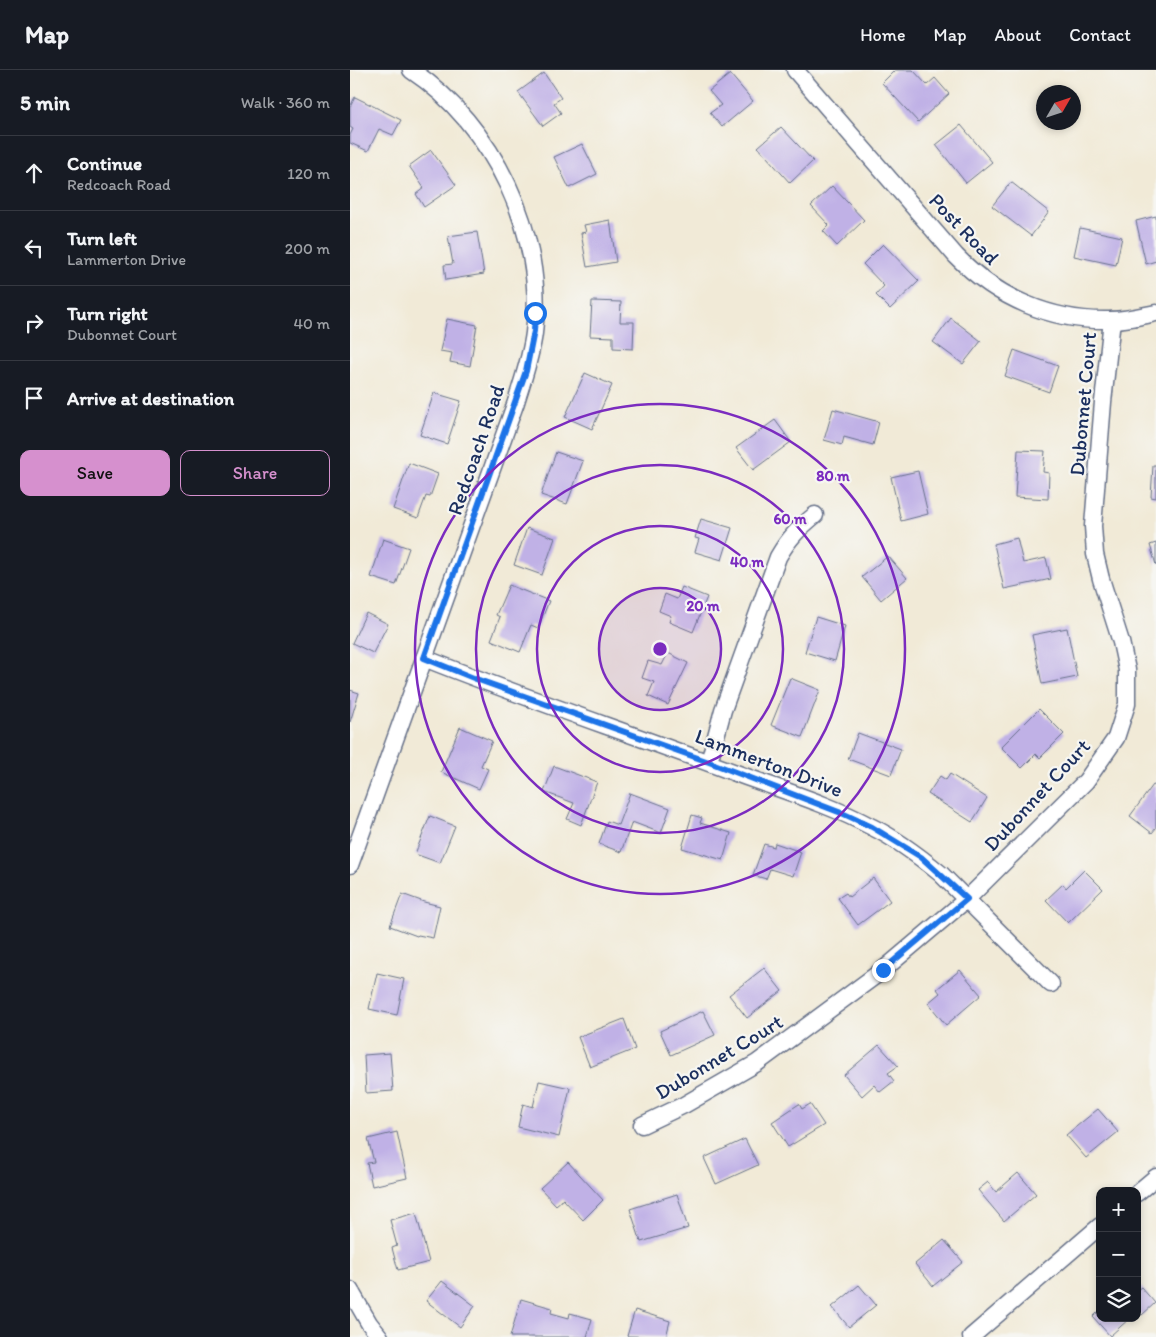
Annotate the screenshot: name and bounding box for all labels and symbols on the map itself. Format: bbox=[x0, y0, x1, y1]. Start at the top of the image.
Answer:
north arrow bbox=[1036, 85, 1081, 130]
street label: Post Road bbox=[924, 188, 1005, 270]
route start bbox=[524, 302, 547, 325]
street label: Dubonnet Court bbox=[1064, 331, 1101, 477]
street label: Redcoach Road bbox=[442, 381, 509, 518]
text: 80 m bbox=[816, 467, 850, 485]
text: 60 m bbox=[773, 510, 807, 528]
text: 40 m bbox=[730, 553, 765, 571]
text: 20 m bbox=[686, 597, 720, 615]
centre of rings bbox=[651, 640, 669, 658]
street label: Lammerton Drive bbox=[692, 723, 847, 802]
street label: Dubonnet Court bbox=[978, 733, 1095, 856]
route end bbox=[872, 959, 895, 982]
street label: Dubonnet Court bbox=[650, 1009, 787, 1104]

